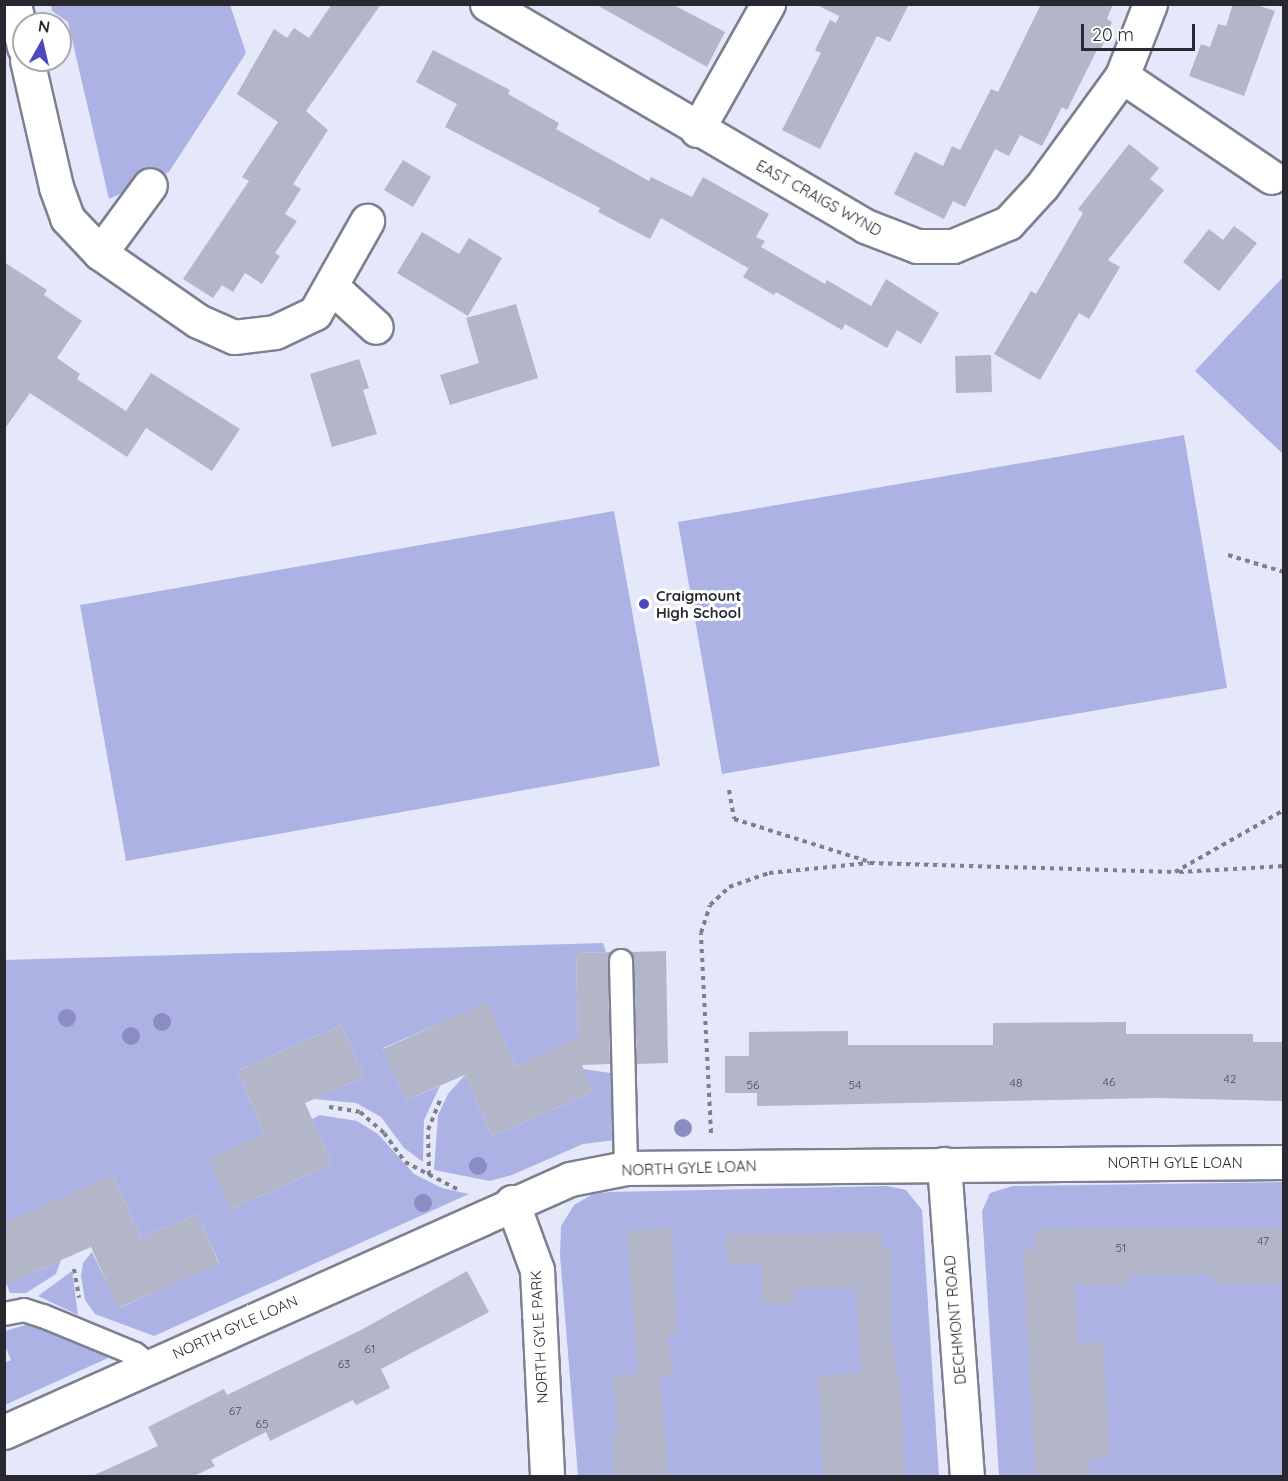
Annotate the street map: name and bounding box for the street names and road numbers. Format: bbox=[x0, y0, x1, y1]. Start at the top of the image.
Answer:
street label: EAST CRAIGS WYND bbox=[753, 156, 885, 240]
street label: NORTH GYLE LOAN bbox=[1107, 1154, 1243, 1172]
street label: NORTH GYLE LOAN bbox=[621, 1157, 757, 1179]
street label: DECHMONT ROAD bbox=[940, 1255, 970, 1385]
street label: NORTH GYLE PARK bbox=[527, 1270, 551, 1404]
street label: NORTH GYLE LOAN bbox=[170, 1291, 300, 1363]

